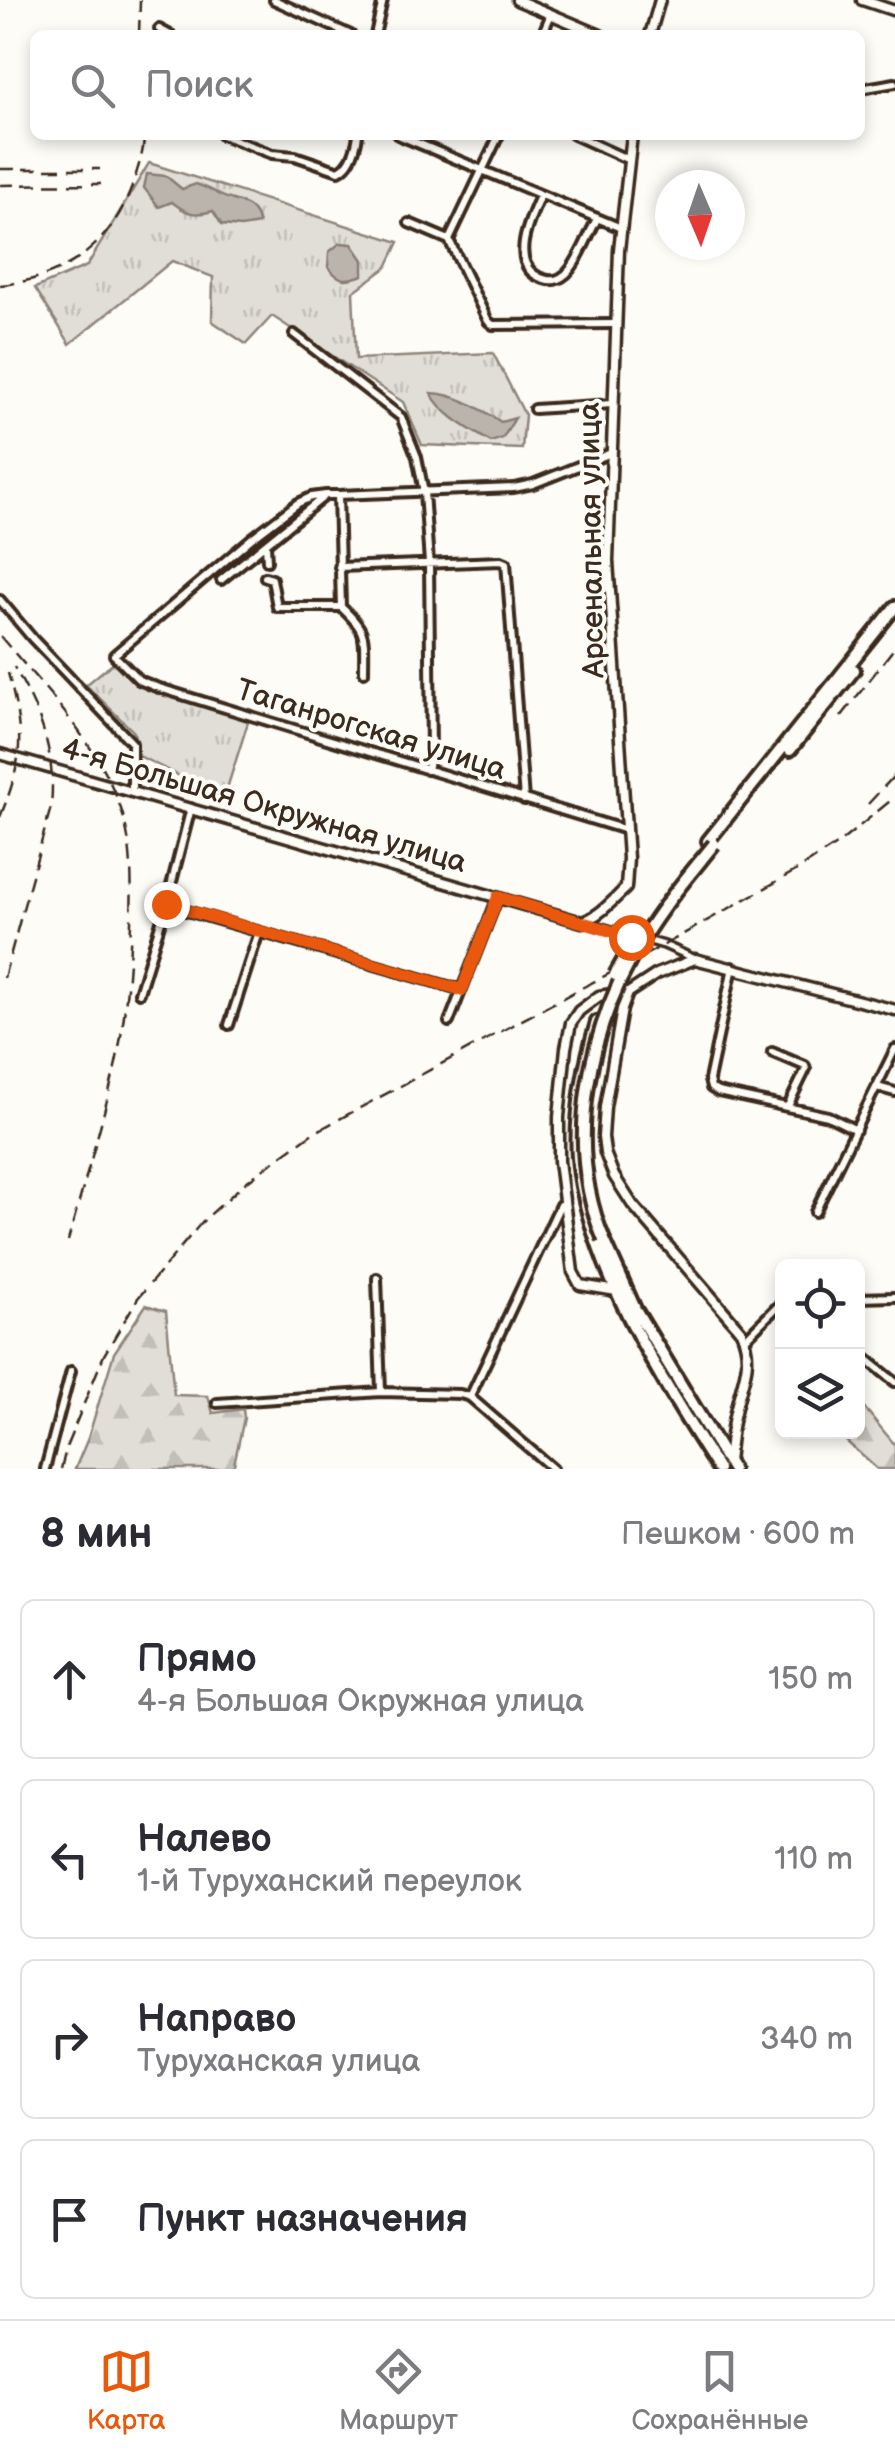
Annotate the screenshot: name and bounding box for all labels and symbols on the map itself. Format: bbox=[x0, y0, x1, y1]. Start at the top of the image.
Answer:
north arrow bbox=[655, 170, 745, 260]
street label: Арсенальная улица bbox=[572, 402, 612, 679]
street label: Таганрогская улица bbox=[232, 672, 510, 788]
street label: 4-я Большая Окружная улица bbox=[58, 731, 471, 881]
route end bbox=[144, 882, 190, 928]
route start bbox=[609, 915, 655, 961]

